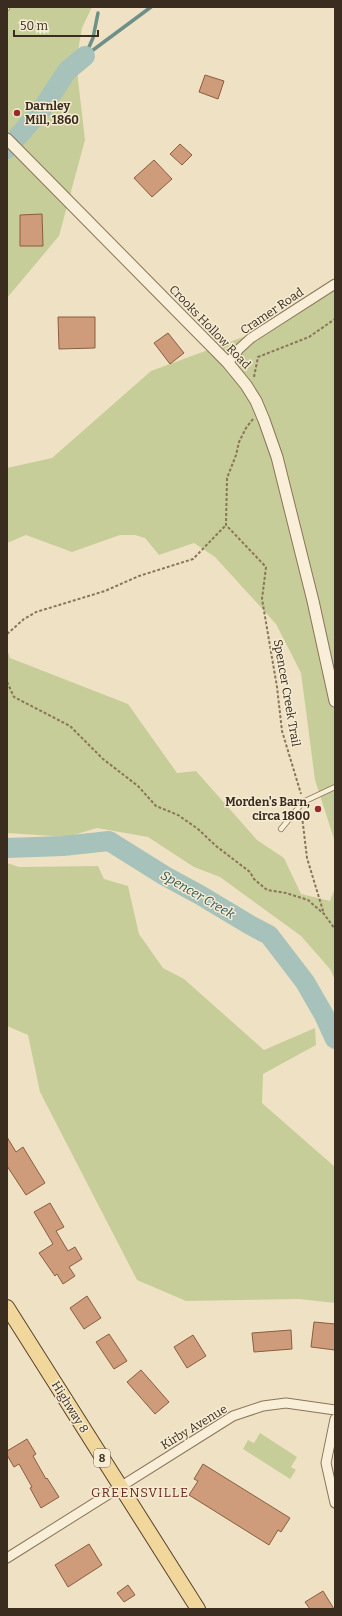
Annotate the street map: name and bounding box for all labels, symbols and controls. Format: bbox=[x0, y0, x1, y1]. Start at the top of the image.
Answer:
scale bar bbox=[14, 12, 98, 38]
text: 50 m bbox=[20, 19, 49, 33]
place label: Darnley Mill, 1860 bbox=[25, 99, 79, 127]
marker: Darnley Mill, 1860 bbox=[12, 108, 22, 118]
street label: Crooks Hollow Road bbox=[166, 282, 254, 372]
street label: Cramer Road bbox=[238, 285, 306, 337]
street label: Spencer Creek Trail bbox=[271, 638, 303, 748]
place label: Morden's Barn, circa 1800 bbox=[225, 795, 310, 823]
marker: Morden's Barn, circa 1800 bbox=[313, 804, 323, 814]
water label: Spencer Creek bbox=[158, 867, 238, 922]
street label: Highway 8 bbox=[49, 1379, 91, 1435]
street label: Kirby Avenue bbox=[158, 1402, 230, 1452]
road number: 8 bbox=[94, 1449, 110, 1467]
district label: GREENSVILLE bbox=[91, 1485, 189, 1500]

